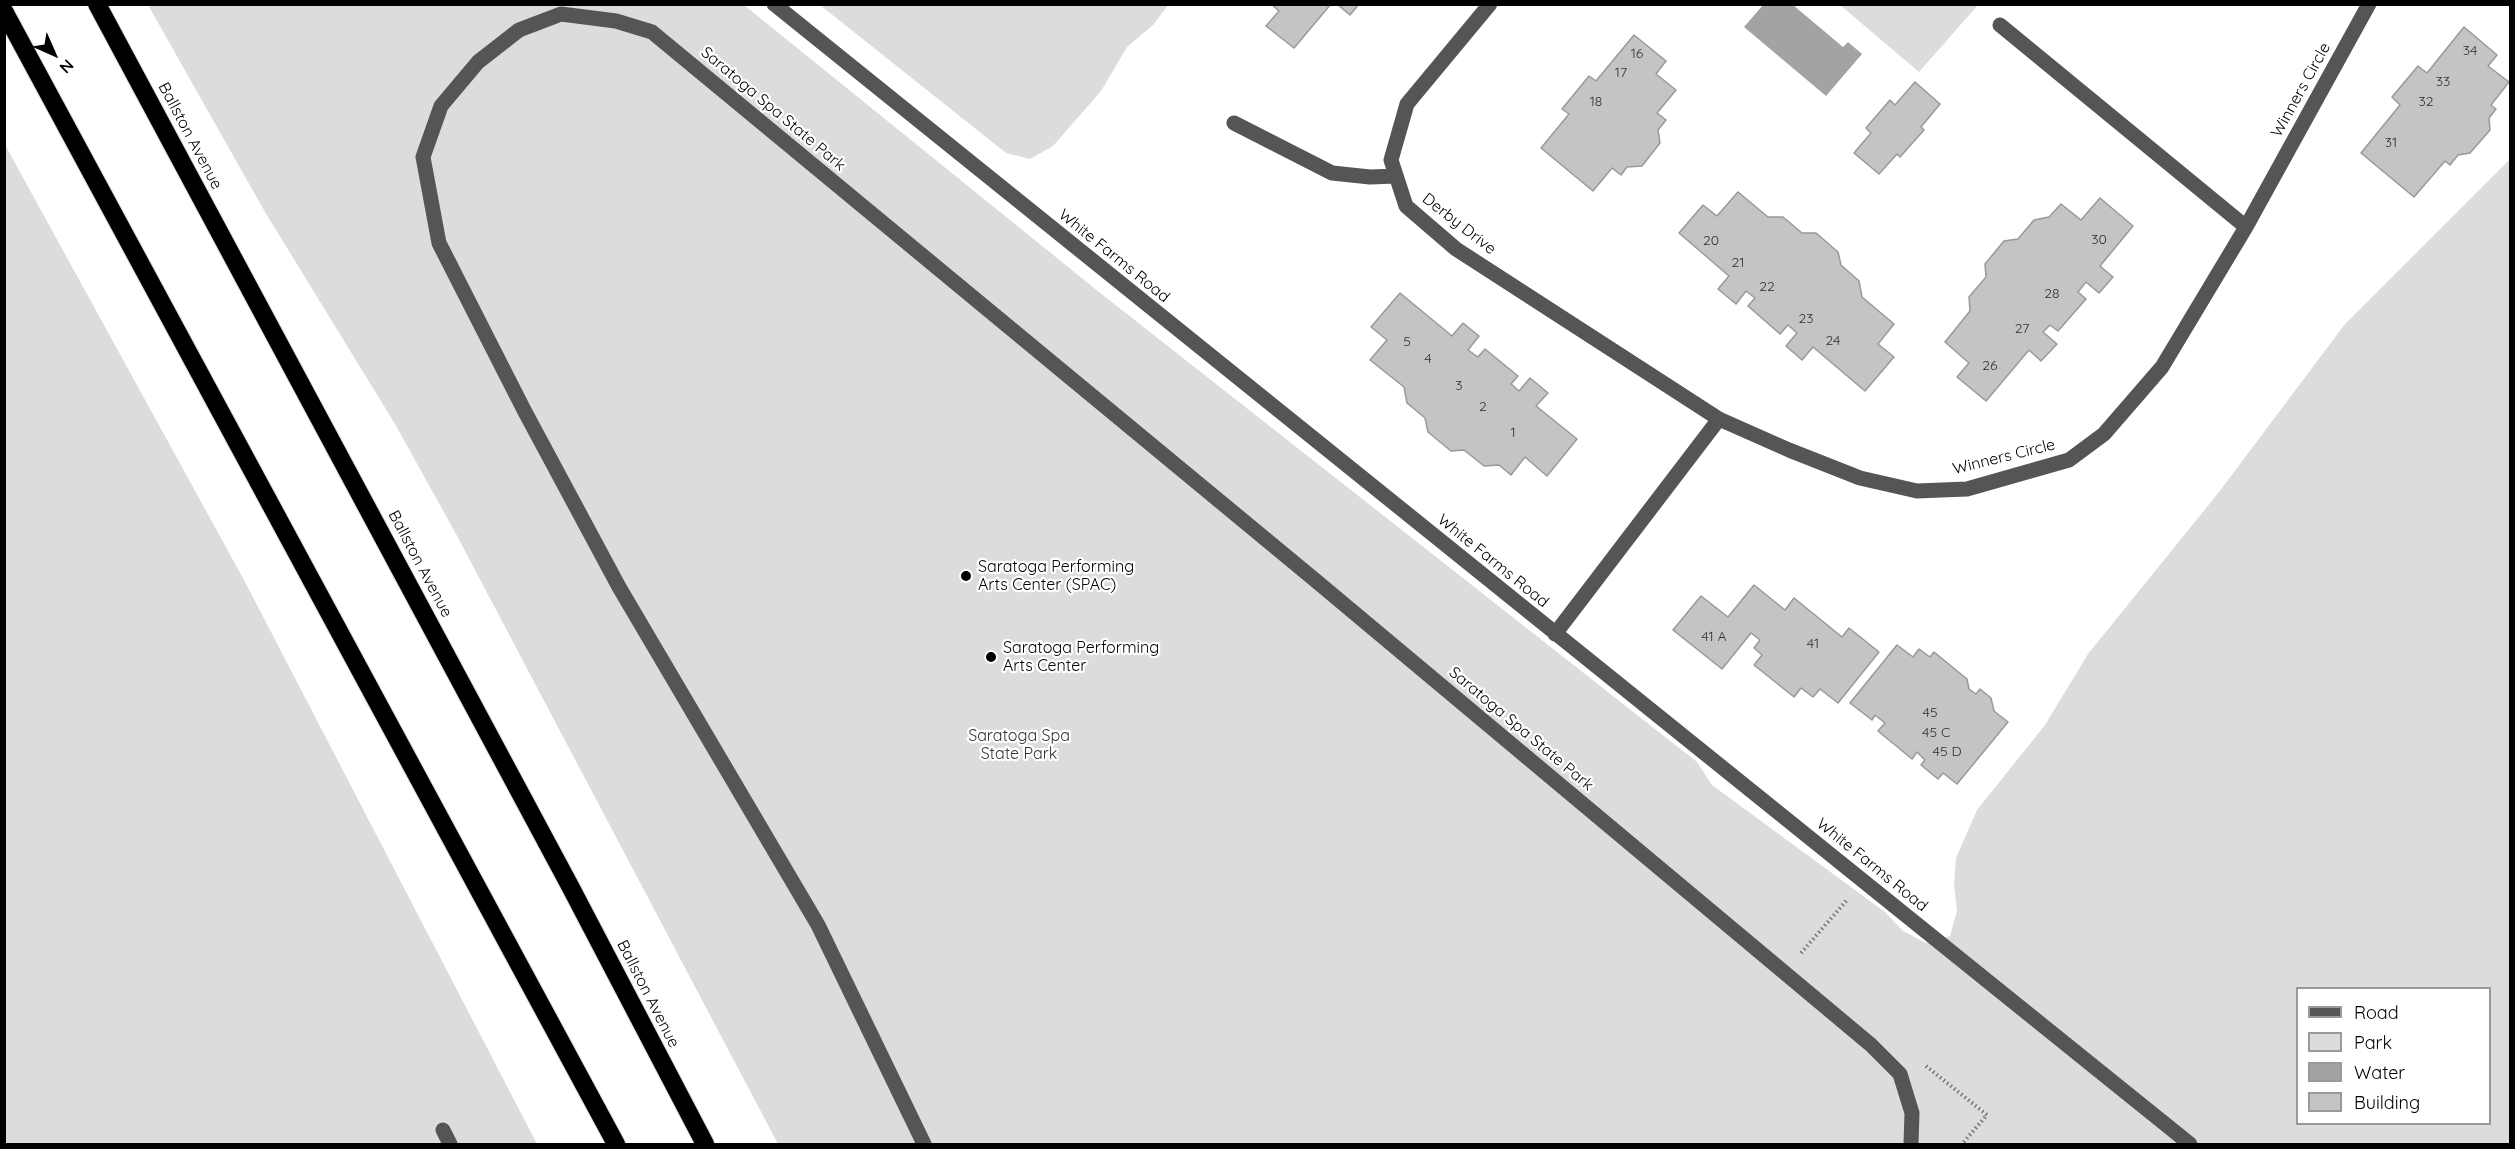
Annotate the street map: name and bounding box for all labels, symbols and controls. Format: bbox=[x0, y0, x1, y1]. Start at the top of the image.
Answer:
north arrow bbox=[24, 24, 84, 84]
street label: Winners Circle bbox=[2267, 39, 2335, 141]
street label: Saratoga Spa State Park bbox=[697, 43, 849, 175]
house number: 34 bbox=[2463, 43, 2477, 59]
house number: 16 bbox=[1631, 46, 1643, 62]
text: N bbox=[56, 55, 78, 78]
house number: 17 bbox=[1615, 65, 1627, 81]
house number: 33 bbox=[2436, 74, 2450, 90]
street label: Ballston Avenue bbox=[154, 79, 226, 193]
house number: 18 bbox=[1590, 94, 1602, 110]
house number: 32 bbox=[2418, 94, 2434, 110]
house number: 31 bbox=[2385, 135, 2397, 151]
street label: Derby Drive bbox=[1418, 189, 1500, 259]
street label: White Farms Road bbox=[1055, 205, 1173, 307]
house number: 30 bbox=[2091, 232, 2107, 248]
house number: 20 bbox=[1703, 233, 1719, 249]
house number: 21 bbox=[1732, 255, 1744, 271]
house number: 22 bbox=[1759, 279, 1775, 295]
house number: 28 bbox=[2044, 286, 2060, 302]
house number: 23 bbox=[1798, 311, 1814, 327]
house number: 27 bbox=[2015, 321, 2029, 337]
house number: 24 bbox=[1826, 333, 1840, 349]
house number: 5 bbox=[1403, 334, 1411, 350]
house number: 4 bbox=[1424, 351, 1432, 367]
house number: 26 bbox=[1982, 358, 1998, 374]
house number: 3 bbox=[1455, 378, 1463, 394]
house number: 2 bbox=[1479, 399, 1487, 415]
house number: 1 bbox=[1510, 425, 1516, 441]
street label: Winners Circle bbox=[1951, 435, 2057, 479]
street label: Ballston Avenue bbox=[384, 507, 456, 621]
street label: White Farms Road bbox=[1434, 510, 1552, 612]
place label: Saratoga Performing Arts Center (SPAC) bbox=[978, 557, 1134, 595]
marker: Saratoga Performing Arts Center (SPAC) bbox=[959, 569, 973, 583]
house number: 41 A bbox=[1701, 629, 1727, 645]
house number: 41 bbox=[1807, 636, 1819, 652]
place label: Saratoga Performing Arts Center bbox=[1003, 638, 1159, 676]
marker: Saratoga Performing Arts Center bbox=[984, 650, 998, 664]
street label: Saratoga Spa State Park bbox=[1445, 663, 1597, 795]
house number: 45 bbox=[1922, 705, 1938, 721]
house number: 45 C bbox=[1922, 725, 1950, 741]
park label: Saratoga Spa State Park bbox=[968, 726, 1070, 764]
house number: 45 D bbox=[1932, 744, 1962, 760]
street label: White Farms Road bbox=[1813, 814, 1931, 916]
street label: Ballston Avenue bbox=[613, 937, 683, 1051]
legend bbox=[2296, 987, 2491, 1125]
text: Road bbox=[2354, 1001, 2399, 1024]
text: Park bbox=[2354, 1031, 2392, 1054]
text: Water bbox=[2354, 1061, 2405, 1084]
text: Building bbox=[2354, 1091, 2420, 1114]

